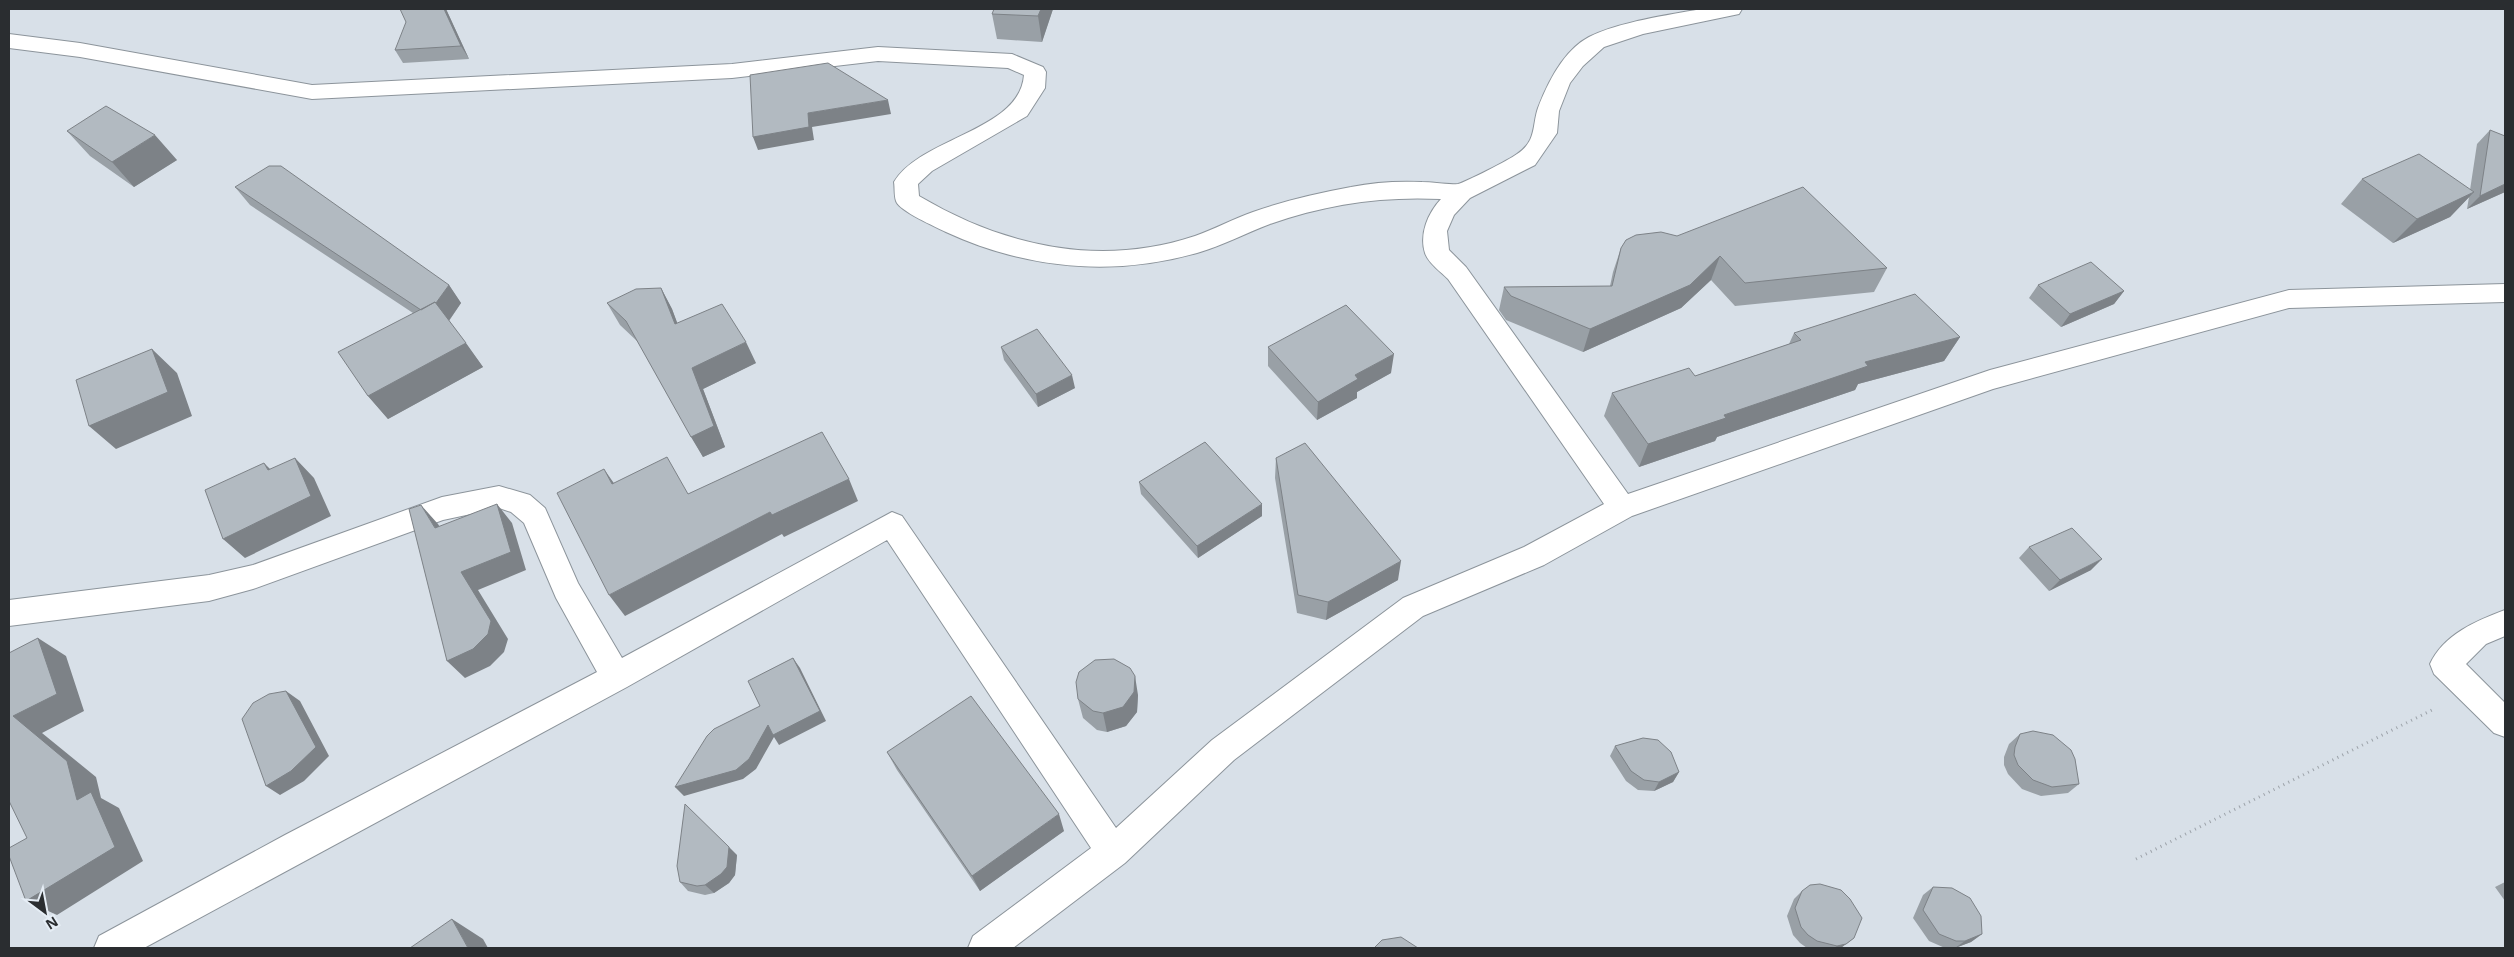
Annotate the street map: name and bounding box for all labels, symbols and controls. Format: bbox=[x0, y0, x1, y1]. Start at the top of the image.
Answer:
north arrow bbox=[20, 887, 70, 937]
text: N bbox=[42, 912, 62, 935]

